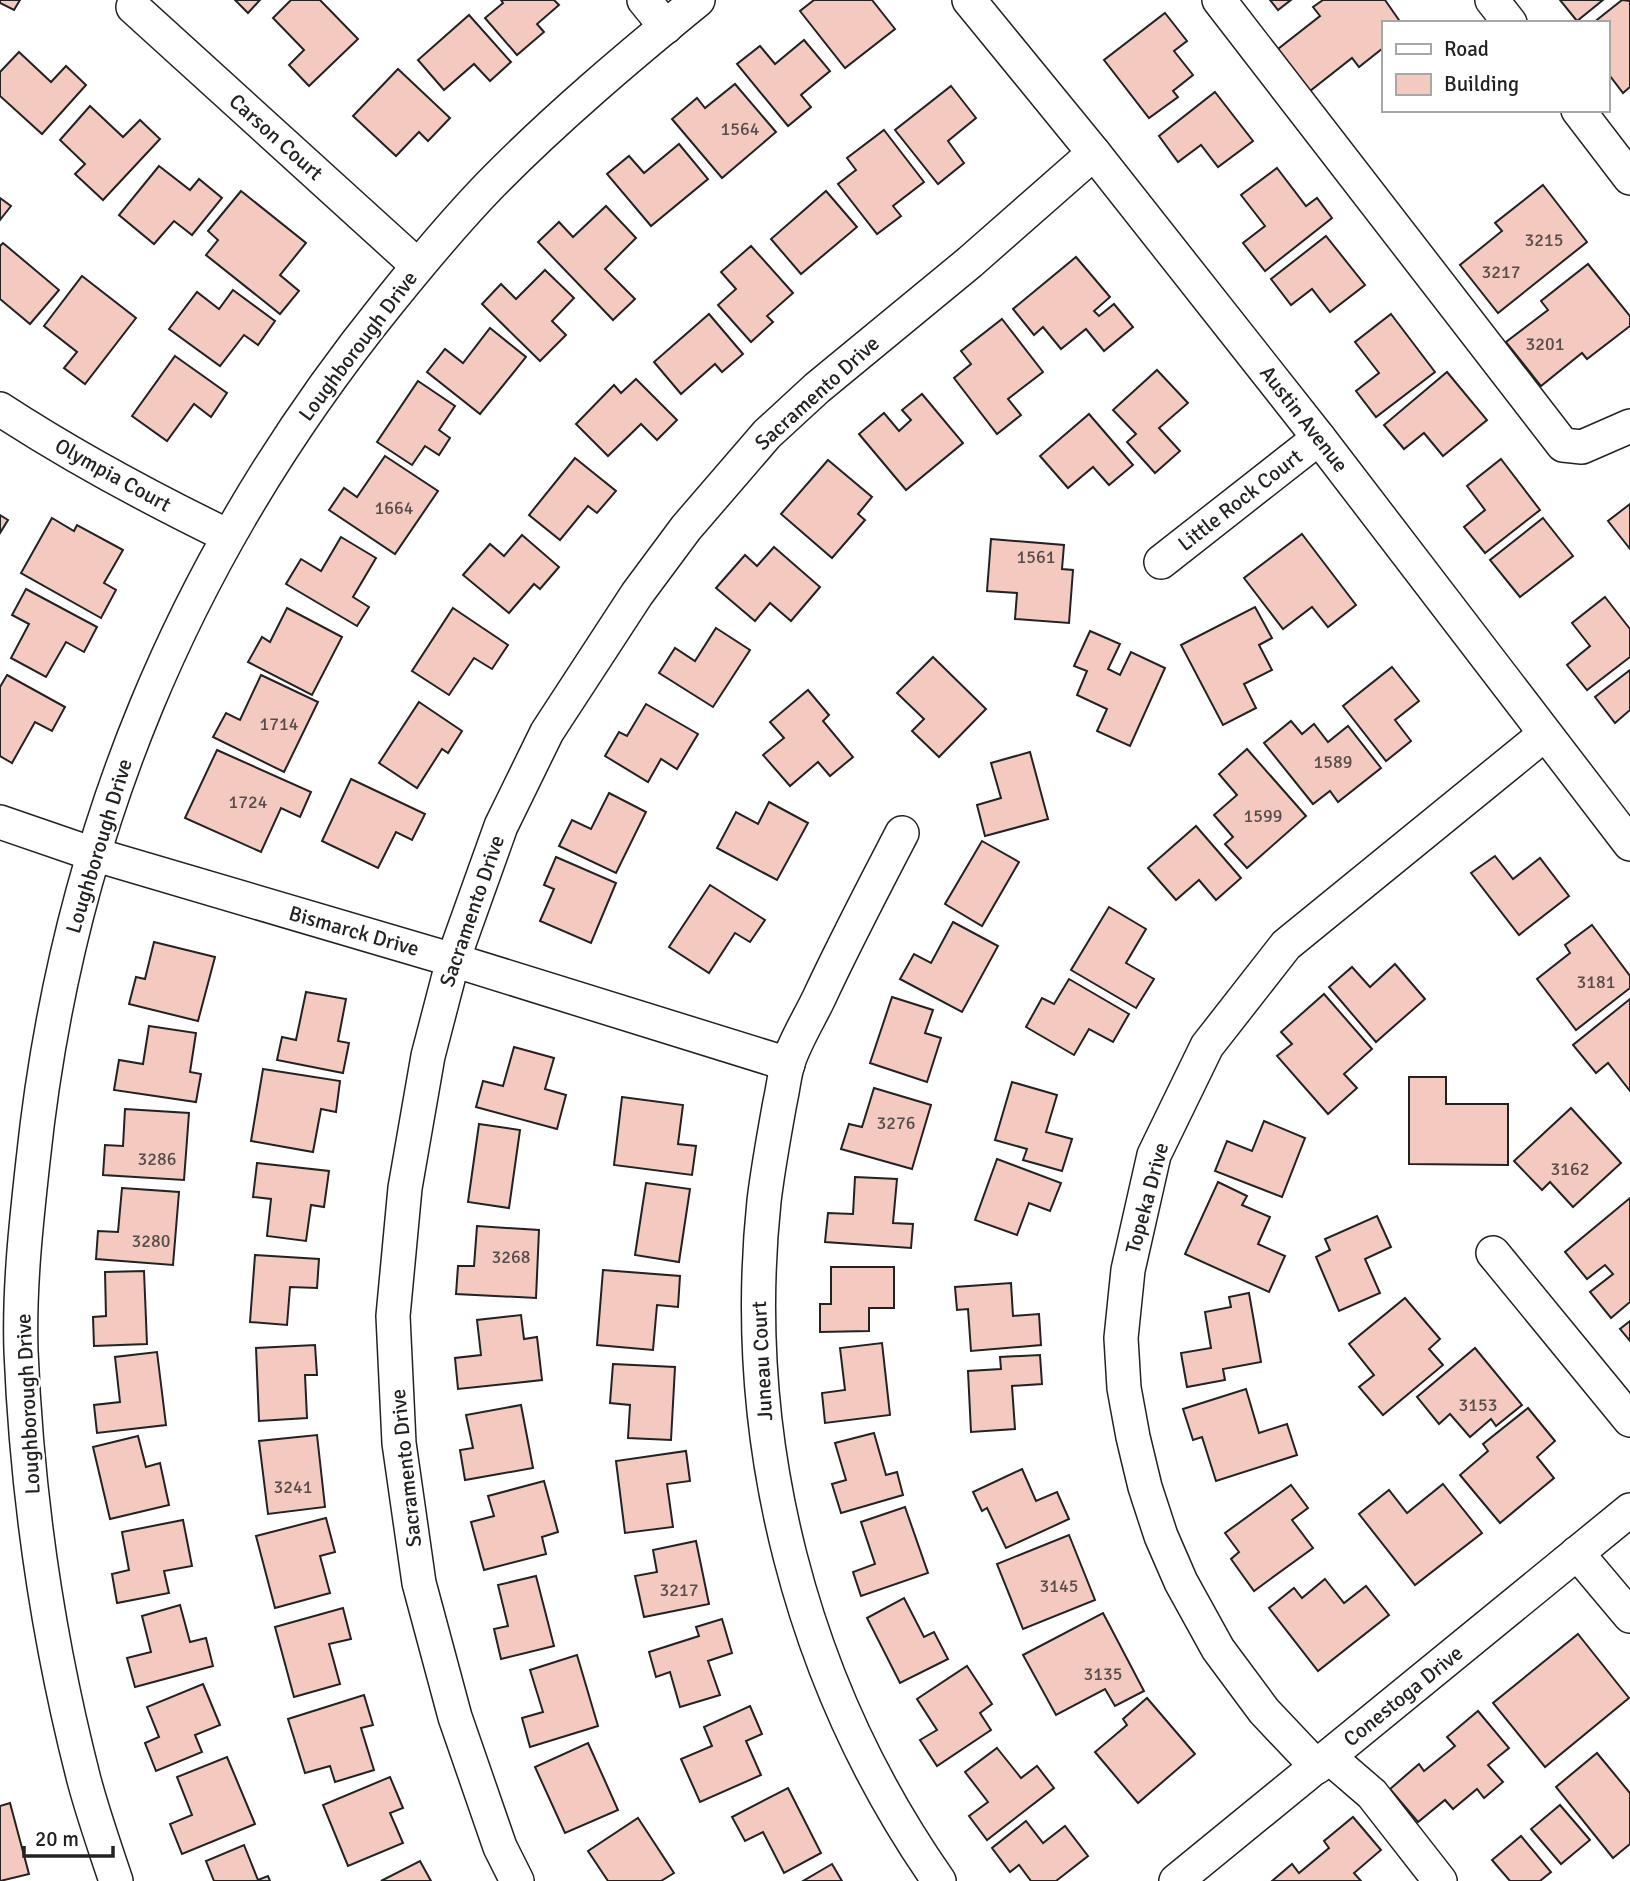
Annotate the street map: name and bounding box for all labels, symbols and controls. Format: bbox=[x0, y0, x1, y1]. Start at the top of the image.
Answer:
legend bbox=[1382, 21, 1609, 112]
text: Road bbox=[1444, 36, 1489, 62]
text: Building bbox=[1444, 71, 1519, 97]
street label: Carson Court bbox=[224, 88, 328, 186]
house number: 1564 bbox=[721, 118, 760, 140]
house number: 3215 bbox=[1525, 229, 1563, 251]
house number: 3217 bbox=[1482, 261, 1520, 283]
street label: Loughborough Drive bbox=[293, 266, 423, 426]
street label: Sacramento Drive bbox=[749, 330, 885, 456]
house number: 3201 bbox=[1526, 333, 1564, 355]
street label: Austin Avenue bbox=[1254, 360, 1354, 478]
street label: Olympia Court bbox=[50, 432, 176, 518]
street label: Little Rock Court bbox=[1173, 443, 1307, 557]
house number: 1664 bbox=[375, 497, 414, 519]
house number: 1561 bbox=[1017, 546, 1055, 568]
house number: 1714 bbox=[260, 713, 299, 735]
house number: 1589 bbox=[1314, 751, 1352, 773]
street label: Loughborough Drive bbox=[60, 756, 138, 936]
house number: 1724 bbox=[229, 791, 268, 813]
house number: 1599 bbox=[1244, 805, 1282, 827]
street label: Sacramento Drive bbox=[434, 832, 510, 990]
street label: Bismarck Drive bbox=[286, 900, 422, 962]
house number: 3181 bbox=[1577, 971, 1615, 993]
house number: 3276 bbox=[877, 1112, 915, 1134]
street label: Topeka Drive bbox=[1120, 1140, 1174, 1256]
house number: 3286 bbox=[138, 1148, 176, 1170]
house number: 3162 bbox=[1551, 1158, 1589, 1180]
house number: 3280 bbox=[132, 1230, 170, 1252]
house number: 3268 bbox=[492, 1246, 530, 1268]
street label: Juneau Court bbox=[746, 1300, 778, 1422]
street label: Loughborough Drive bbox=[10, 1313, 46, 1495]
street label: Sacramento Drive bbox=[385, 1388, 427, 1548]
house number: 3153 bbox=[1459, 1394, 1497, 1416]
house number: 3241 bbox=[274, 1476, 312, 1498]
house number: 3145 bbox=[1040, 1575, 1078, 1597]
house number: 3217 bbox=[660, 1579, 698, 1601]
street label: Conestoga Drive bbox=[1338, 1640, 1468, 1752]
house number: 3135 bbox=[1084, 1663, 1122, 1685]
scale bar bbox=[24, 1814, 114, 1858]
text: 20 m bbox=[35, 1826, 79, 1852]

